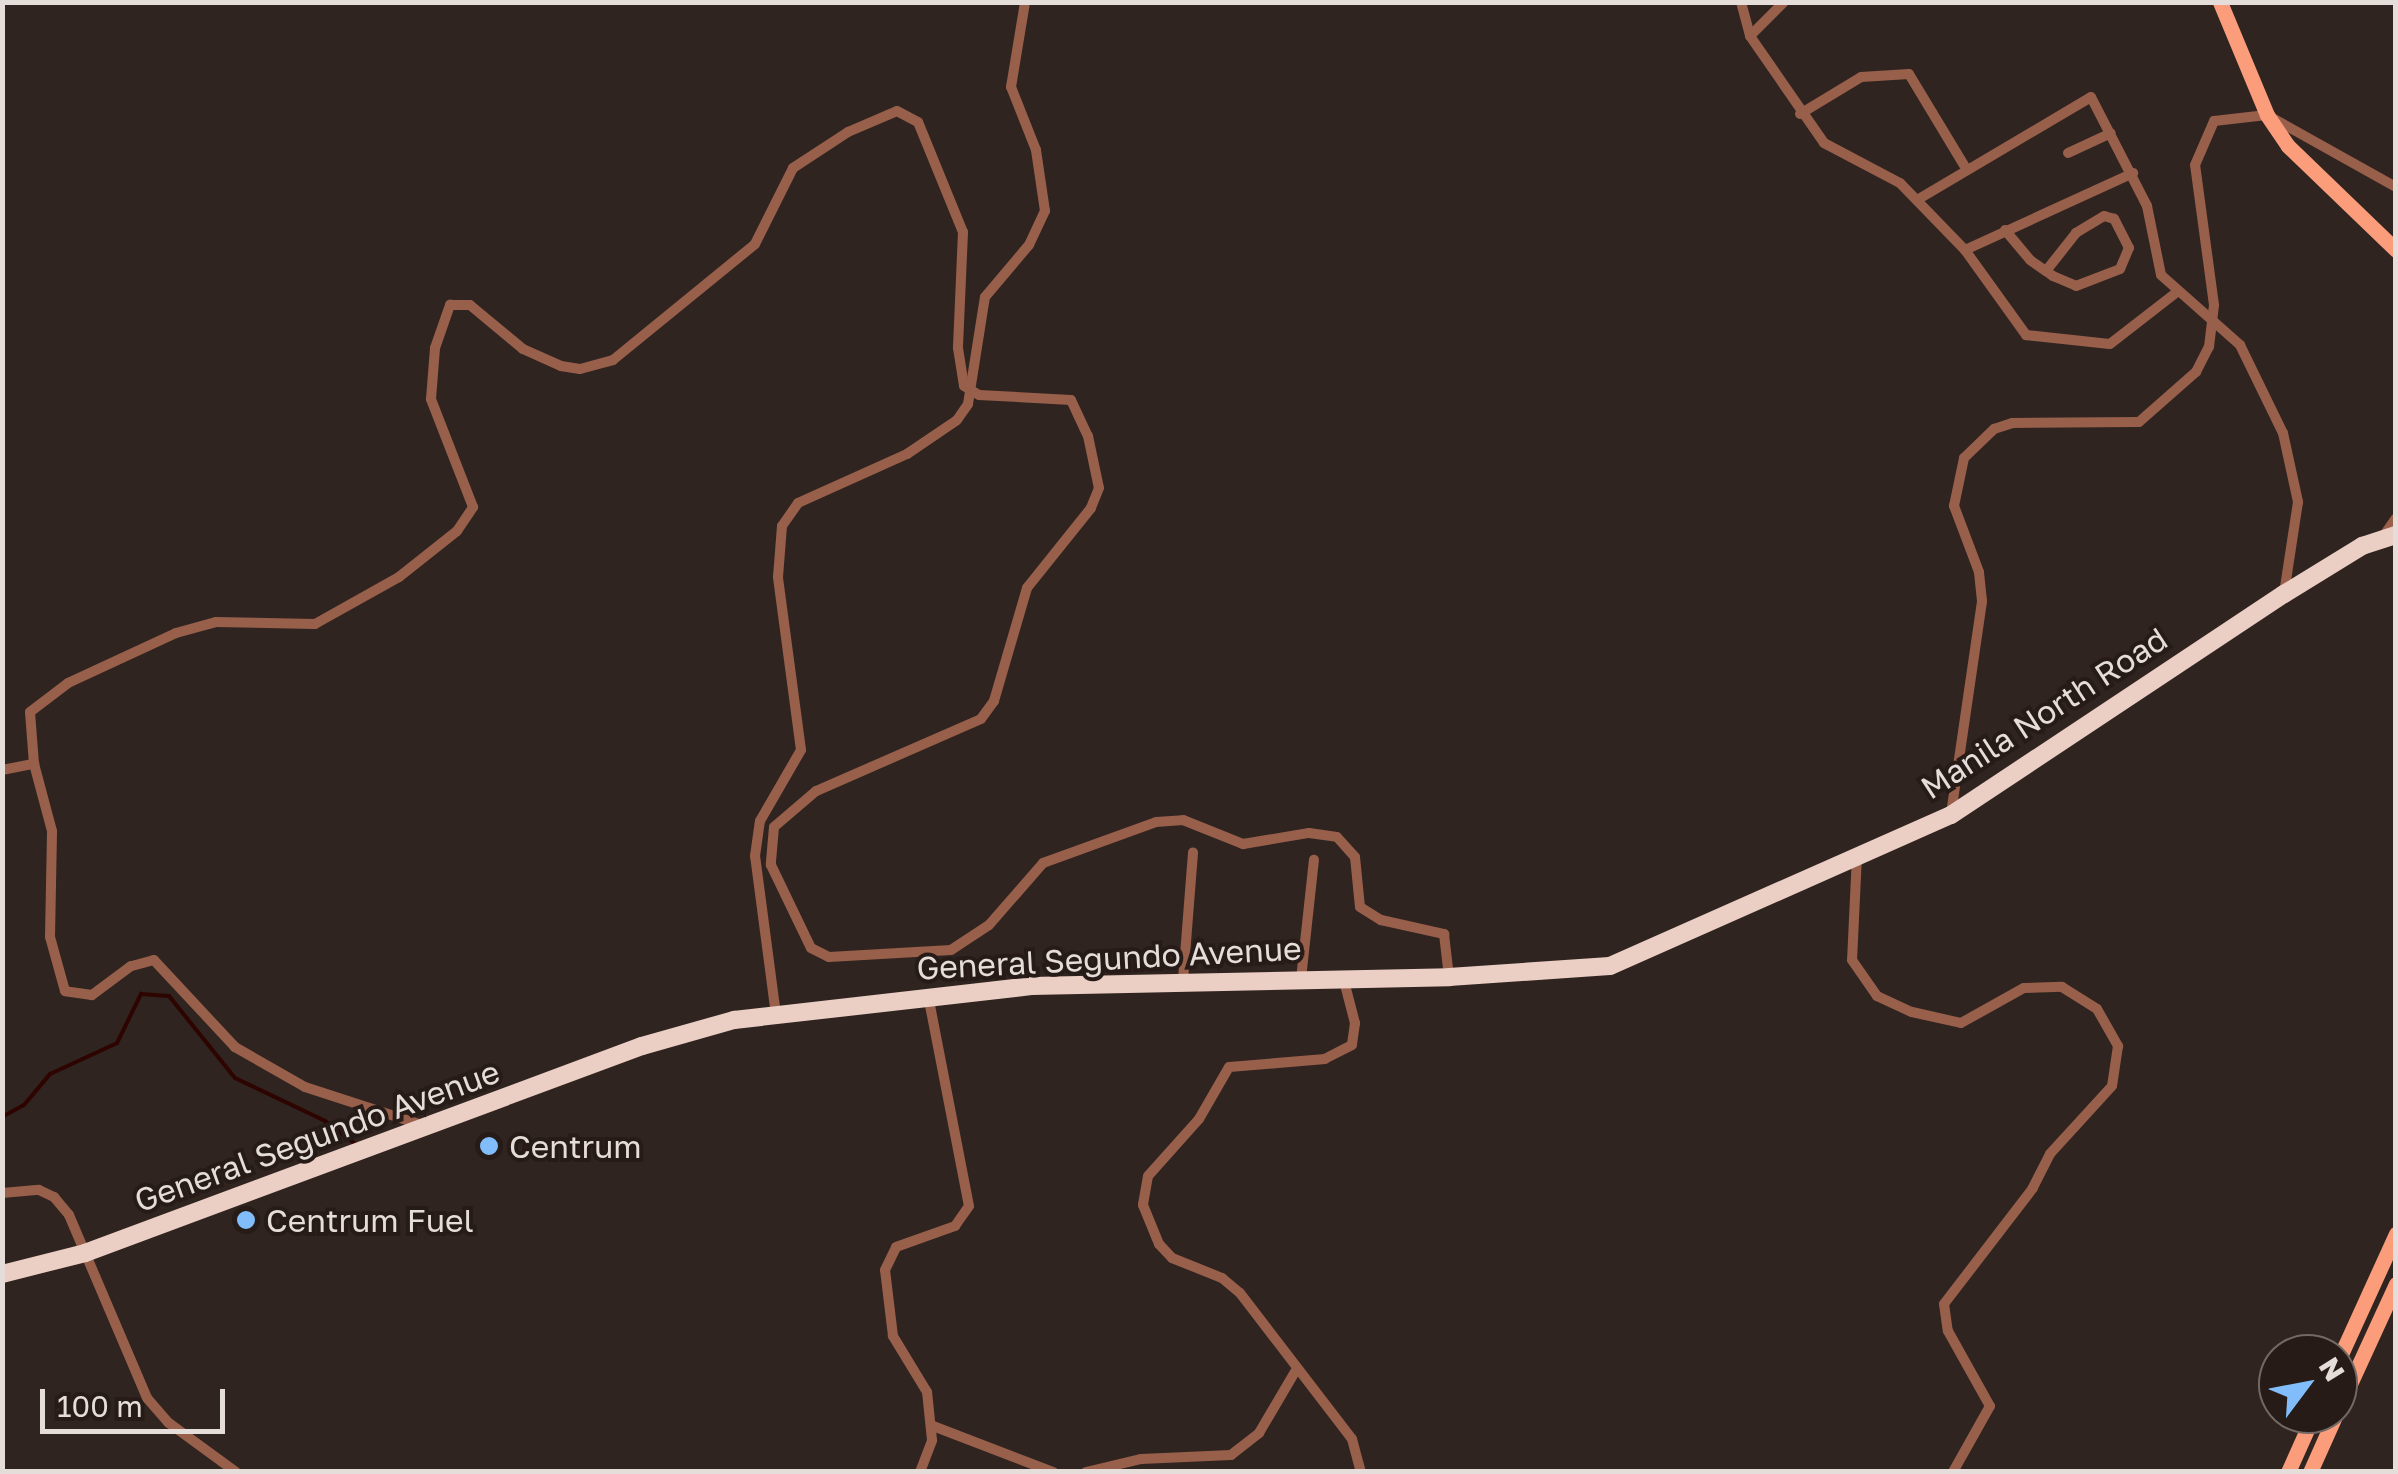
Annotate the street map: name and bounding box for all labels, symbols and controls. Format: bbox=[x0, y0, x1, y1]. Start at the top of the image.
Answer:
street label: Manila North Road bbox=[1914, 619, 2174, 807]
street label: General Segundo Avenue bbox=[916, 929, 1302, 987]
street label: General Segundo Avenue bbox=[129, 1052, 505, 1220]
place label: Centrum bbox=[509, 1127, 642, 1165]
marker: Centrum bbox=[478, 1135, 500, 1157]
place label: Centrum Fuel bbox=[266, 1201, 474, 1239]
marker: Centrum Fuel bbox=[235, 1209, 257, 1231]
north arrow bbox=[2258, 1334, 2358, 1434]
text: N bbox=[2313, 1351, 2352, 1387]
scale bar bbox=[45, 1369, 230, 1431]
text: 100 m bbox=[57, 1388, 143, 1424]

